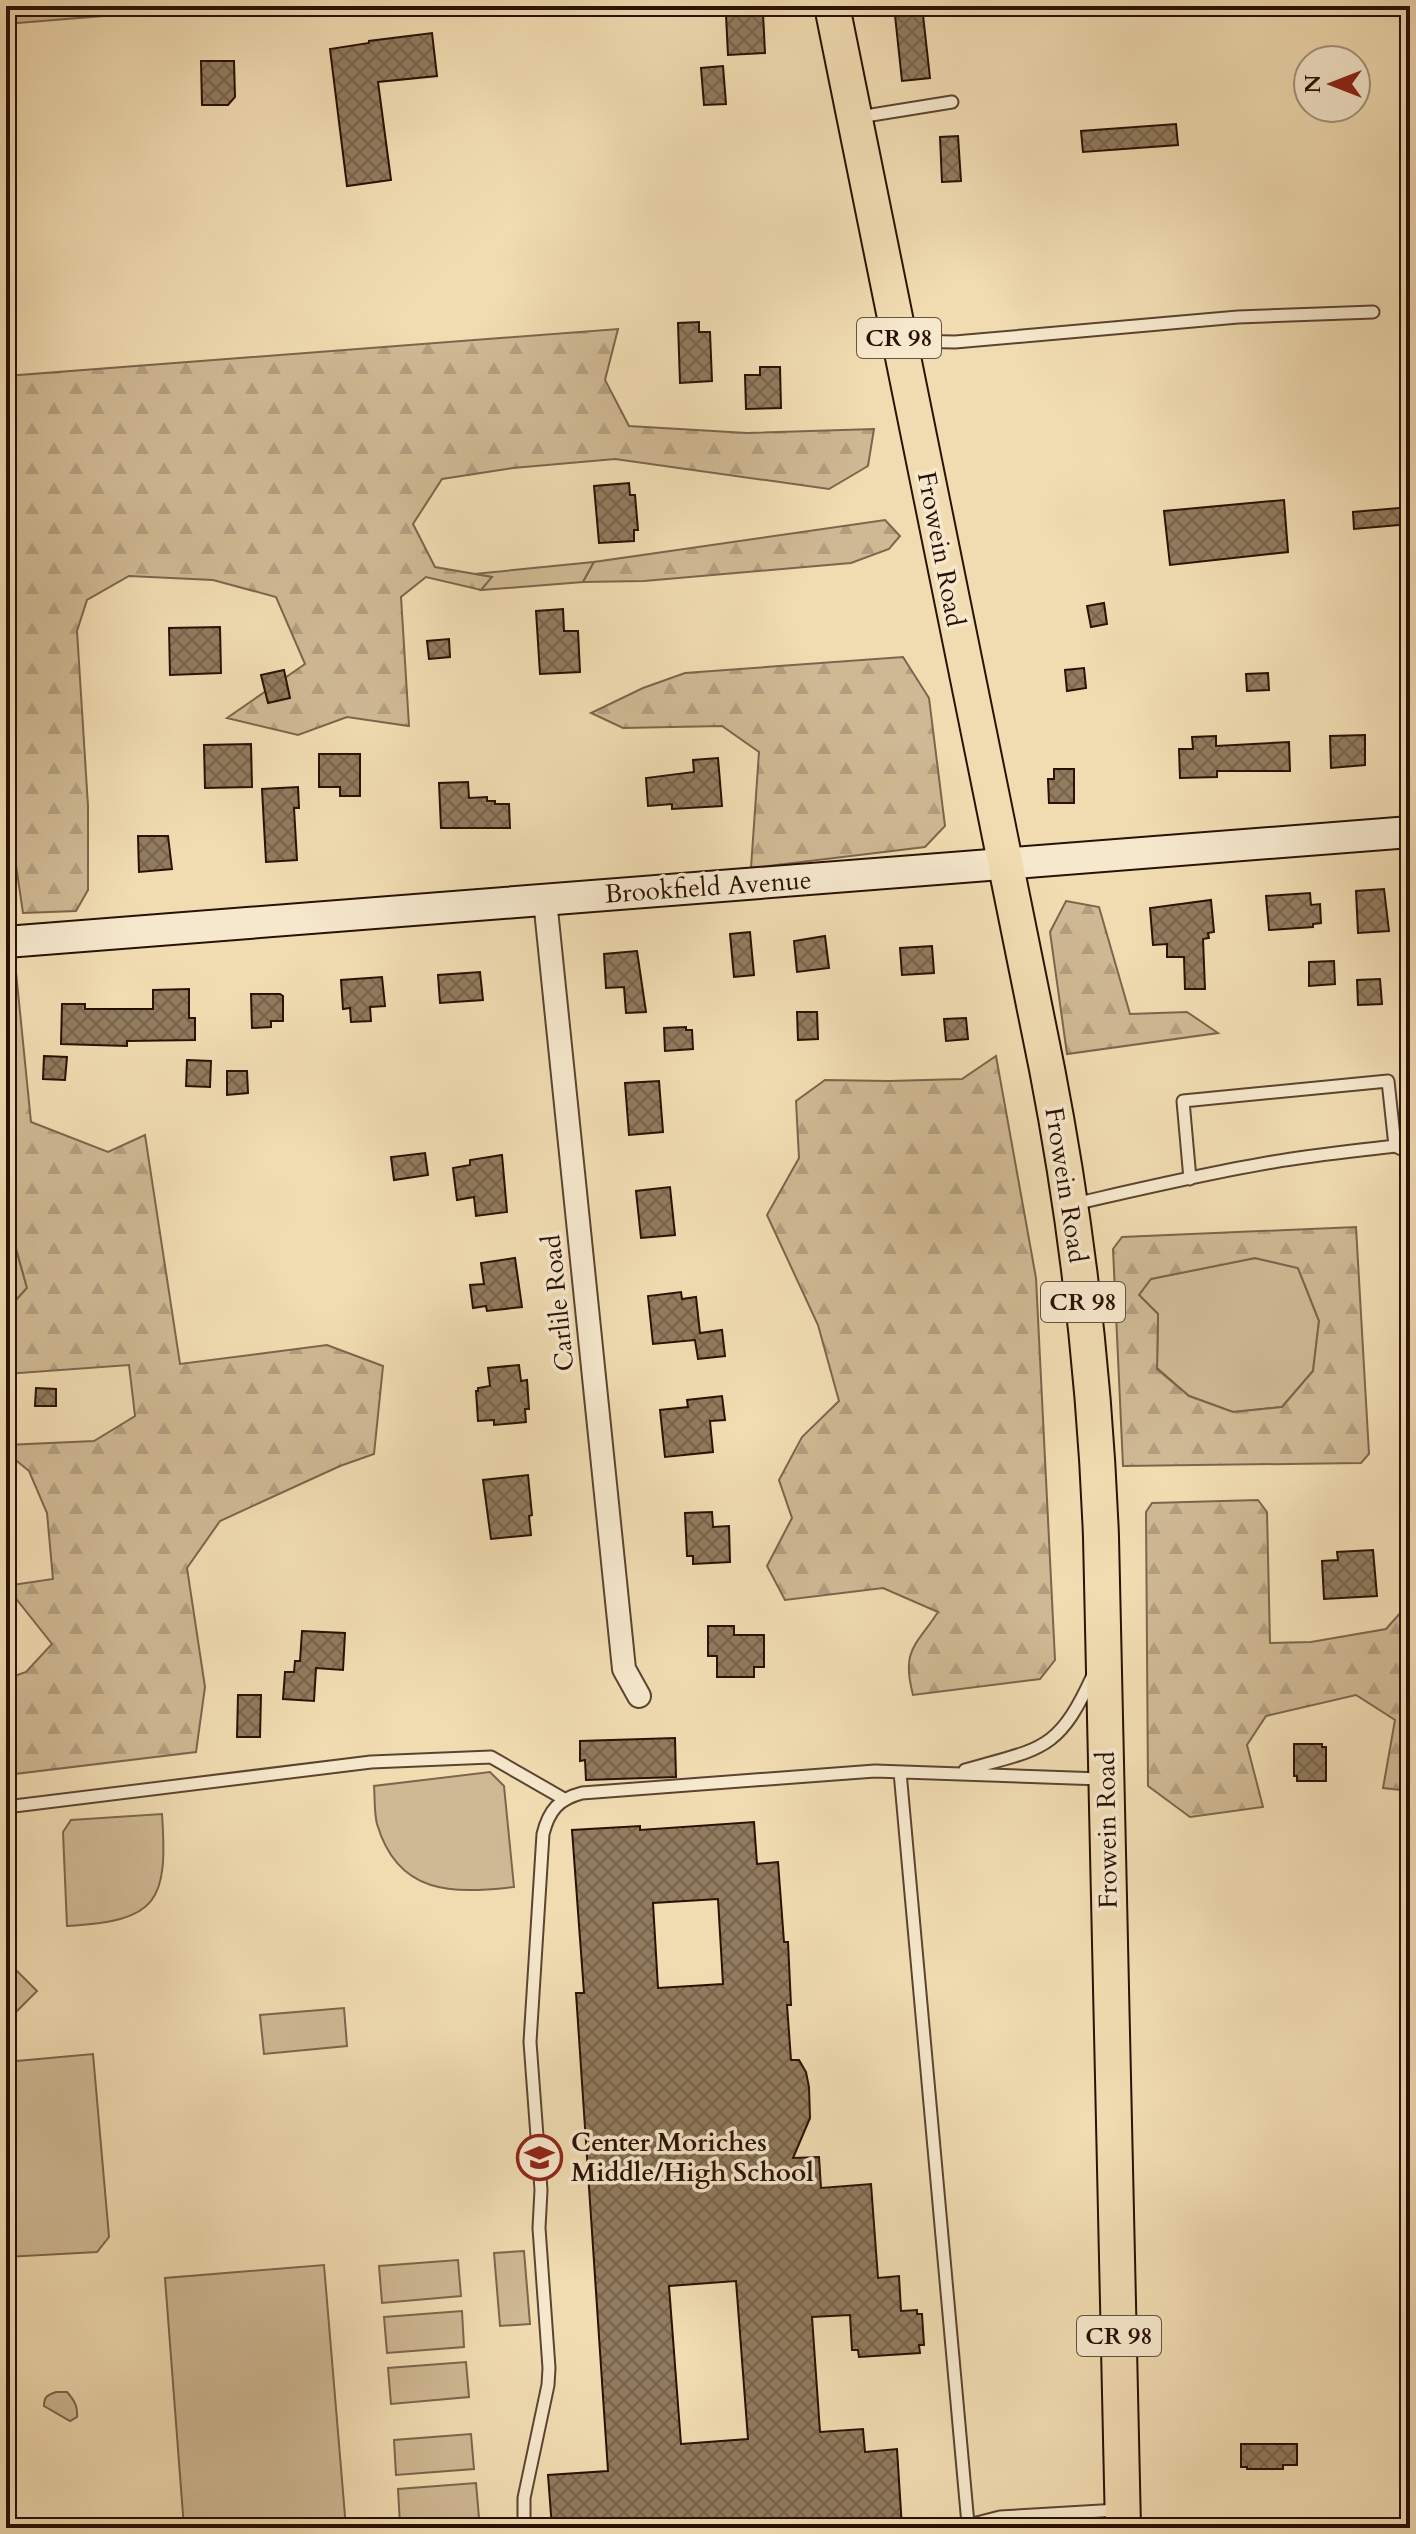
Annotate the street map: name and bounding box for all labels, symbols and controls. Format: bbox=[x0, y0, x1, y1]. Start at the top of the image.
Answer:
north arrow bbox=[1292, 44, 1372, 124]
text: N bbox=[1298, 74, 1328, 94]
road number: CR 98 bbox=[857, 318, 941, 358]
street label: Frowein Road bbox=[909, 468, 973, 630]
street label: Brookfield Avenue bbox=[603, 862, 813, 912]
street label: Frowein Road bbox=[1036, 1105, 1096, 1266]
street label: Carlile Road bbox=[533, 1233, 583, 1373]
road number: CR 98 bbox=[1041, 1282, 1125, 1322]
street label: Frowein Road bbox=[1088, 1751, 1126, 1909]
place label: Center Moriches Middle/High School bbox=[571, 2125, 814, 2190]
school or university icon: Center Moriches Middle/High School bbox=[516, 2133, 564, 2181]
road number: CR 98 bbox=[1077, 2316, 1161, 2356]

